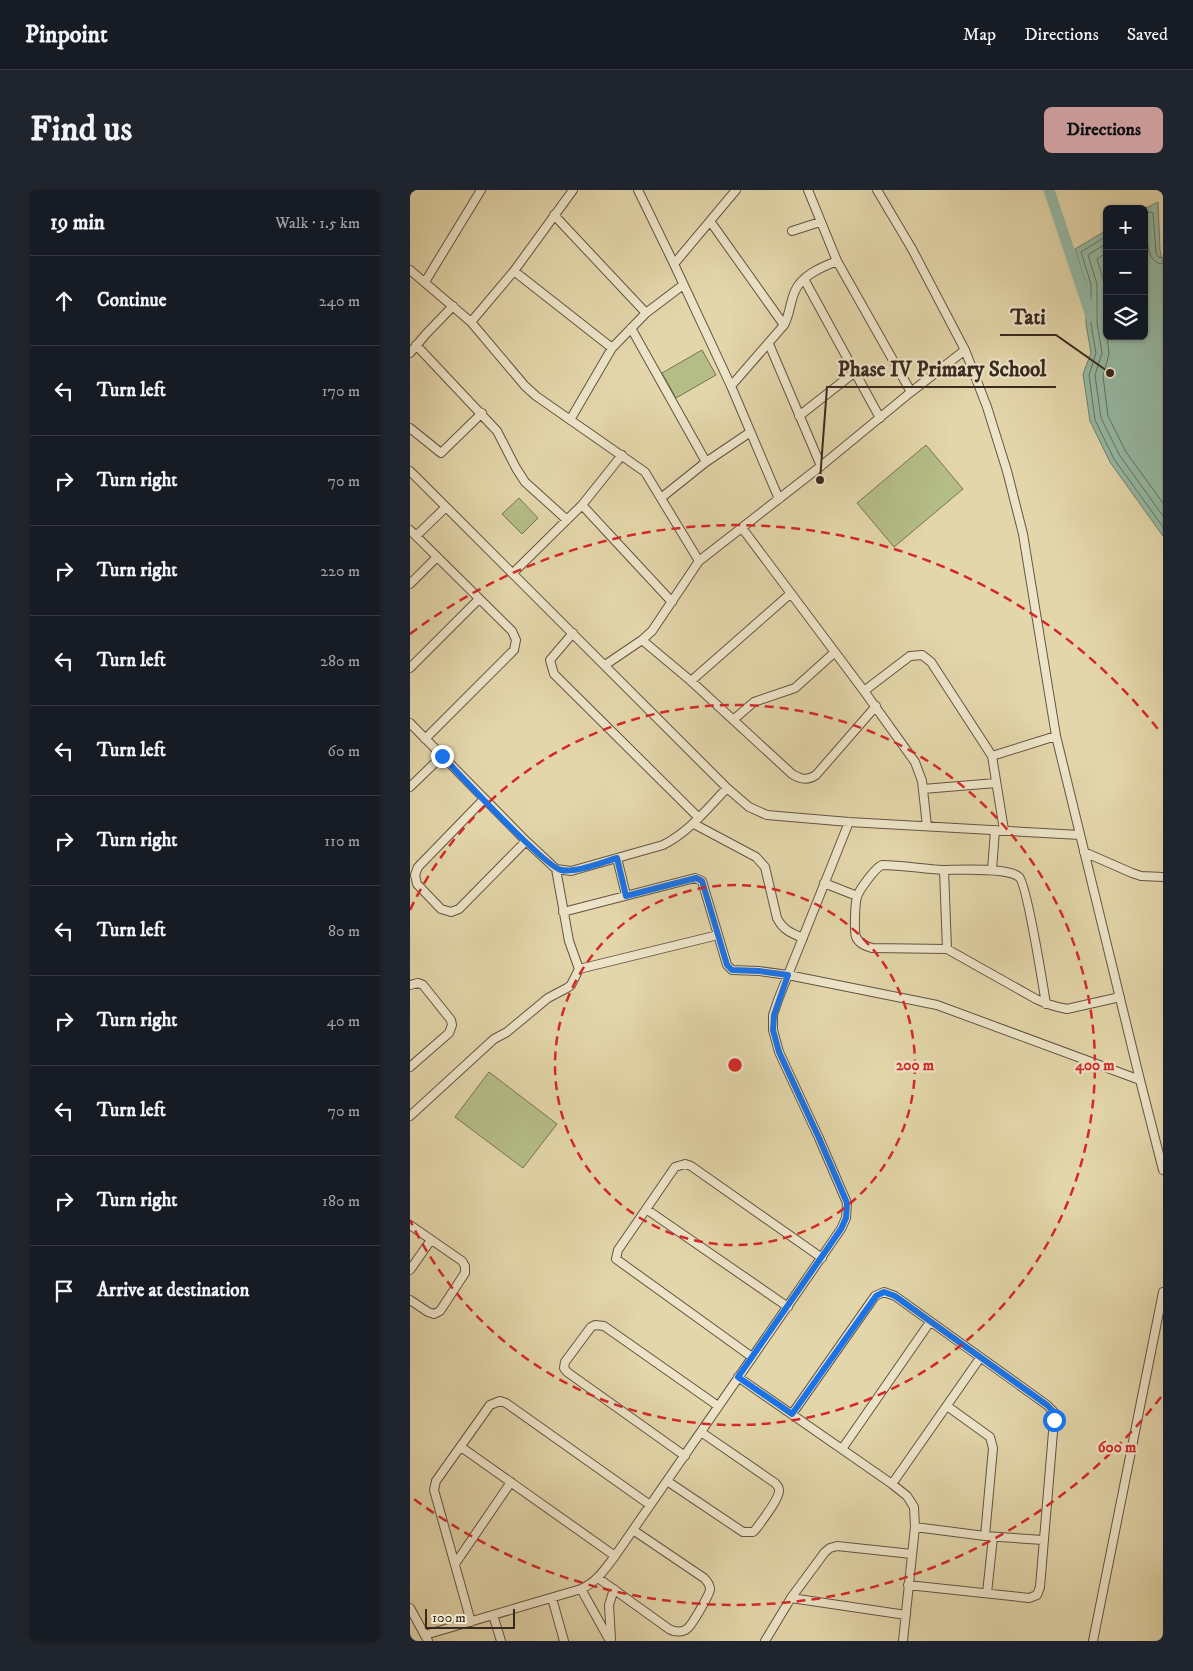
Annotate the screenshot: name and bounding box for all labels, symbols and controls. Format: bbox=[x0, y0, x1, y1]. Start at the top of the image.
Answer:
text: Pinpoint bbox=[25, 20, 108, 50]
text: Map bbox=[963, 24, 996, 46]
text: Directions bbox=[1024, 24, 1099, 46]
text: Saved bbox=[1127, 24, 1168, 46]
button: Directions bbox=[1044, 107, 1163, 153]
text: Find us bbox=[30, 108, 132, 152]
map controls bbox=[1103, 205, 1148, 340]
button: + bbox=[1103, 205, 1148, 250]
text: 19 min bbox=[50, 210, 105, 236]
text: Walk · 1.5 km bbox=[275, 213, 360, 233]
button: − bbox=[1103, 250, 1148, 295]
icon: ahead bbox=[50, 287, 78, 315]
text: Continue bbox=[97, 289, 167, 312]
text: 240 m bbox=[319, 291, 360, 311]
button: layers bbox=[1103, 295, 1148, 340]
callout: Tati bbox=[1000, 299, 1056, 335]
text: Tati bbox=[1009, 305, 1046, 331]
callout: Phase IV Primary School bbox=[827, 351, 1056, 387]
text: Phase IV Primary School bbox=[838, 357, 1047, 383]
icon: left bbox=[50, 377, 78, 405]
text: Turn left bbox=[97, 379, 166, 402]
text: 170 m bbox=[322, 381, 360, 401]
icon: right bbox=[50, 467, 78, 495]
text: Turn right bbox=[97, 469, 177, 492]
text: 70 m bbox=[328, 471, 360, 491]
icon: right bbox=[50, 557, 78, 585]
text: Turn right bbox=[97, 559, 177, 582]
text: 220 m bbox=[320, 561, 360, 581]
icon: left bbox=[50, 647, 78, 675]
text: Turn left bbox=[97, 649, 166, 672]
text: 280 m bbox=[320, 651, 360, 671]
icon: left bbox=[50, 737, 78, 765]
text: Turn left bbox=[97, 739, 166, 762]
text: 60 m bbox=[328, 741, 360, 761]
route end bbox=[431, 745, 454, 768]
icon: right bbox=[50, 827, 78, 855]
text: Turn right bbox=[97, 829, 177, 852]
text: 110 m bbox=[324, 831, 360, 851]
icon: left bbox=[50, 917, 78, 945]
text: Turn left bbox=[97, 919, 166, 942]
text: 80 m bbox=[328, 921, 360, 941]
icon: right bbox=[50, 1007, 78, 1035]
text: Turn right bbox=[97, 1009, 177, 1032]
text: 40 m bbox=[327, 1011, 360, 1031]
centre of rings bbox=[726, 1056, 744, 1074]
text: 200 m bbox=[896, 1056, 935, 1075]
text: 400 m bbox=[1074, 1056, 1115, 1075]
icon: left bbox=[50, 1097, 78, 1125]
text: Turn left bbox=[97, 1099, 166, 1122]
text: 70 m bbox=[328, 1101, 360, 1121]
icon: right bbox=[50, 1187, 78, 1215]
text: Turn right bbox=[97, 1189, 177, 1212]
text: 180 m bbox=[322, 1191, 360, 1211]
icon: arrive bbox=[50, 1277, 78, 1305]
text: Arrive at destination bbox=[97, 1279, 249, 1302]
route start bbox=[1043, 1409, 1066, 1432]
text: 600 m bbox=[1098, 1438, 1137, 1457]
scale bar bbox=[425, 1606, 515, 1629]
text: 100 m bbox=[432, 1609, 466, 1627]

